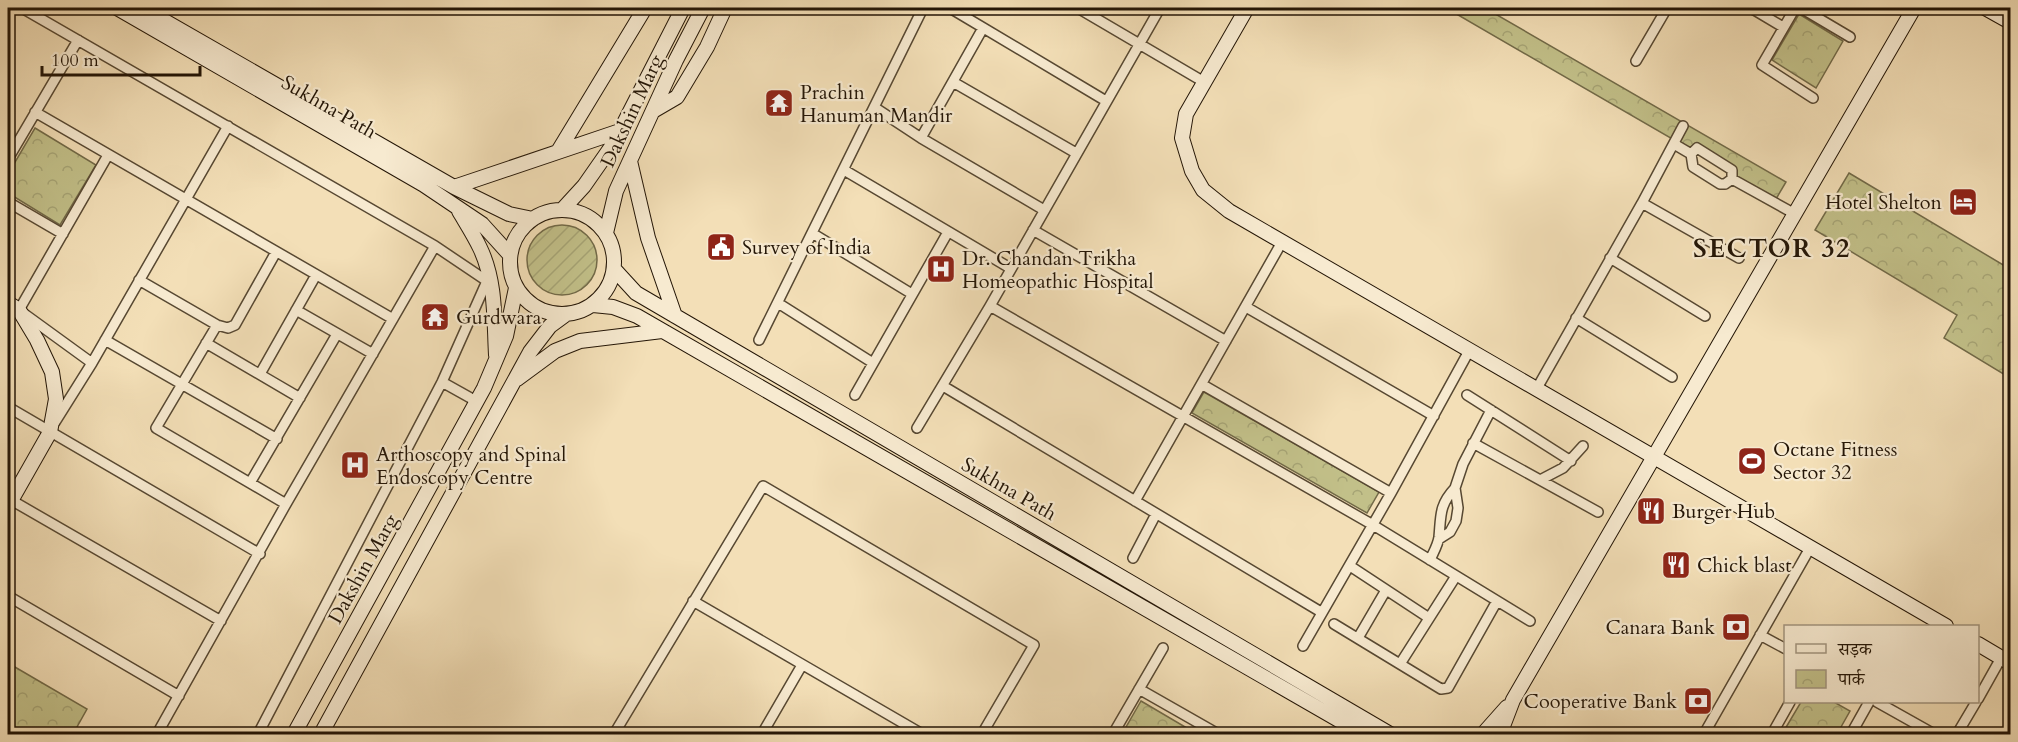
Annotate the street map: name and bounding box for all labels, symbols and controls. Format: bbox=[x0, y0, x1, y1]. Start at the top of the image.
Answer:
scale bar bbox=[42, 39, 200, 77]
text: 100 m bbox=[51, 48, 99, 73]
street label: Dakshin Marg bbox=[594, 49, 670, 172]
street label: Sukhna Path bbox=[276, 69, 382, 145]
place label: Prachin Hanuman Mandir bbox=[800, 79, 953, 129]
temple icon: Prachin Hanuman Mandir bbox=[763, 87, 795, 119]
hotel icon: Hotel Shelton bbox=[1947, 186, 1979, 218]
place label: Hotel Shelton bbox=[1825, 189, 1943, 216]
public building icon: Survey of India bbox=[705, 231, 737, 263]
district label: SECTOR 32 bbox=[1693, 231, 1851, 266]
place label: Survey of India bbox=[742, 234, 871, 261]
place label: Dr. Chandan Trikha Homeopathic Hospital bbox=[962, 245, 1154, 295]
hospital icon: Dr. Chandan Trikha Homeopathic Hospital bbox=[925, 253, 957, 285]
temple icon: Gurdwara bbox=[419, 301, 451, 333]
place label: Gurdwara bbox=[456, 304, 542, 331]
place label: Octane Fitness Sector 32 bbox=[1773, 436, 1897, 486]
place label: Arthoscopy and Spinal Endoscopy Centre bbox=[376, 441, 566, 491]
sports icon: Octane Fitness Sector 32 bbox=[1736, 445, 1768, 477]
hospital icon: Arthoscopy and Spinal Endoscopy Centre bbox=[339, 449, 371, 481]
street label: Sukhna Path bbox=[956, 451, 1062, 527]
restaurant icon: Burger Hub bbox=[1635, 495, 1667, 527]
place label: Burger Hub bbox=[1672, 498, 1775, 525]
street label: Dakshin Marg bbox=[322, 509, 405, 629]
restaurant icon: Chick blast bbox=[1660, 549, 1692, 581]
place label: Chick blast bbox=[1697, 552, 1792, 579]
bank icon: Canara Bank bbox=[1720, 611, 1752, 643]
place label: Canara Bank bbox=[1605, 614, 1715, 641]
legend bbox=[1784, 625, 1979, 703]
text: सड़क bbox=[1837, 637, 1873, 662]
text: पार्क bbox=[1837, 667, 1866, 692]
bank icon: Cooperative Bank bbox=[1682, 685, 1714, 717]
place label: Cooperative Bank bbox=[1524, 688, 1677, 715]

